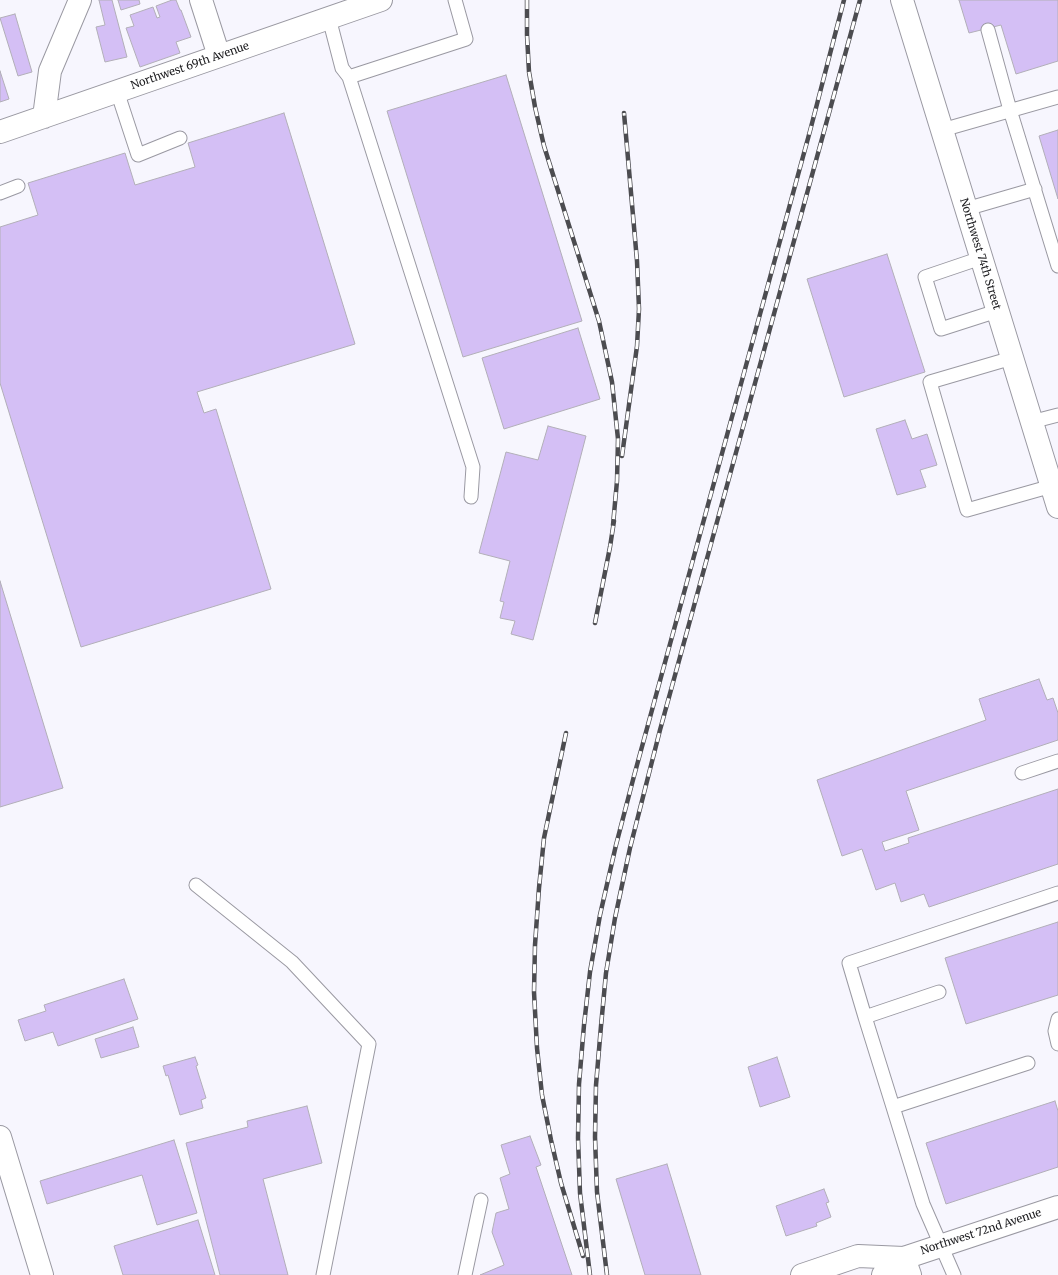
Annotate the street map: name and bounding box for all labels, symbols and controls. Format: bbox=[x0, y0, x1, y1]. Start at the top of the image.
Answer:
street label: Northwest 69th Avenue bbox=[129, 40, 251, 92]
street label: Northwest 74th Street bbox=[957, 197, 1003, 311]
street label: Northwest 72nd Avenue bbox=[919, 1206, 1043, 1258]

